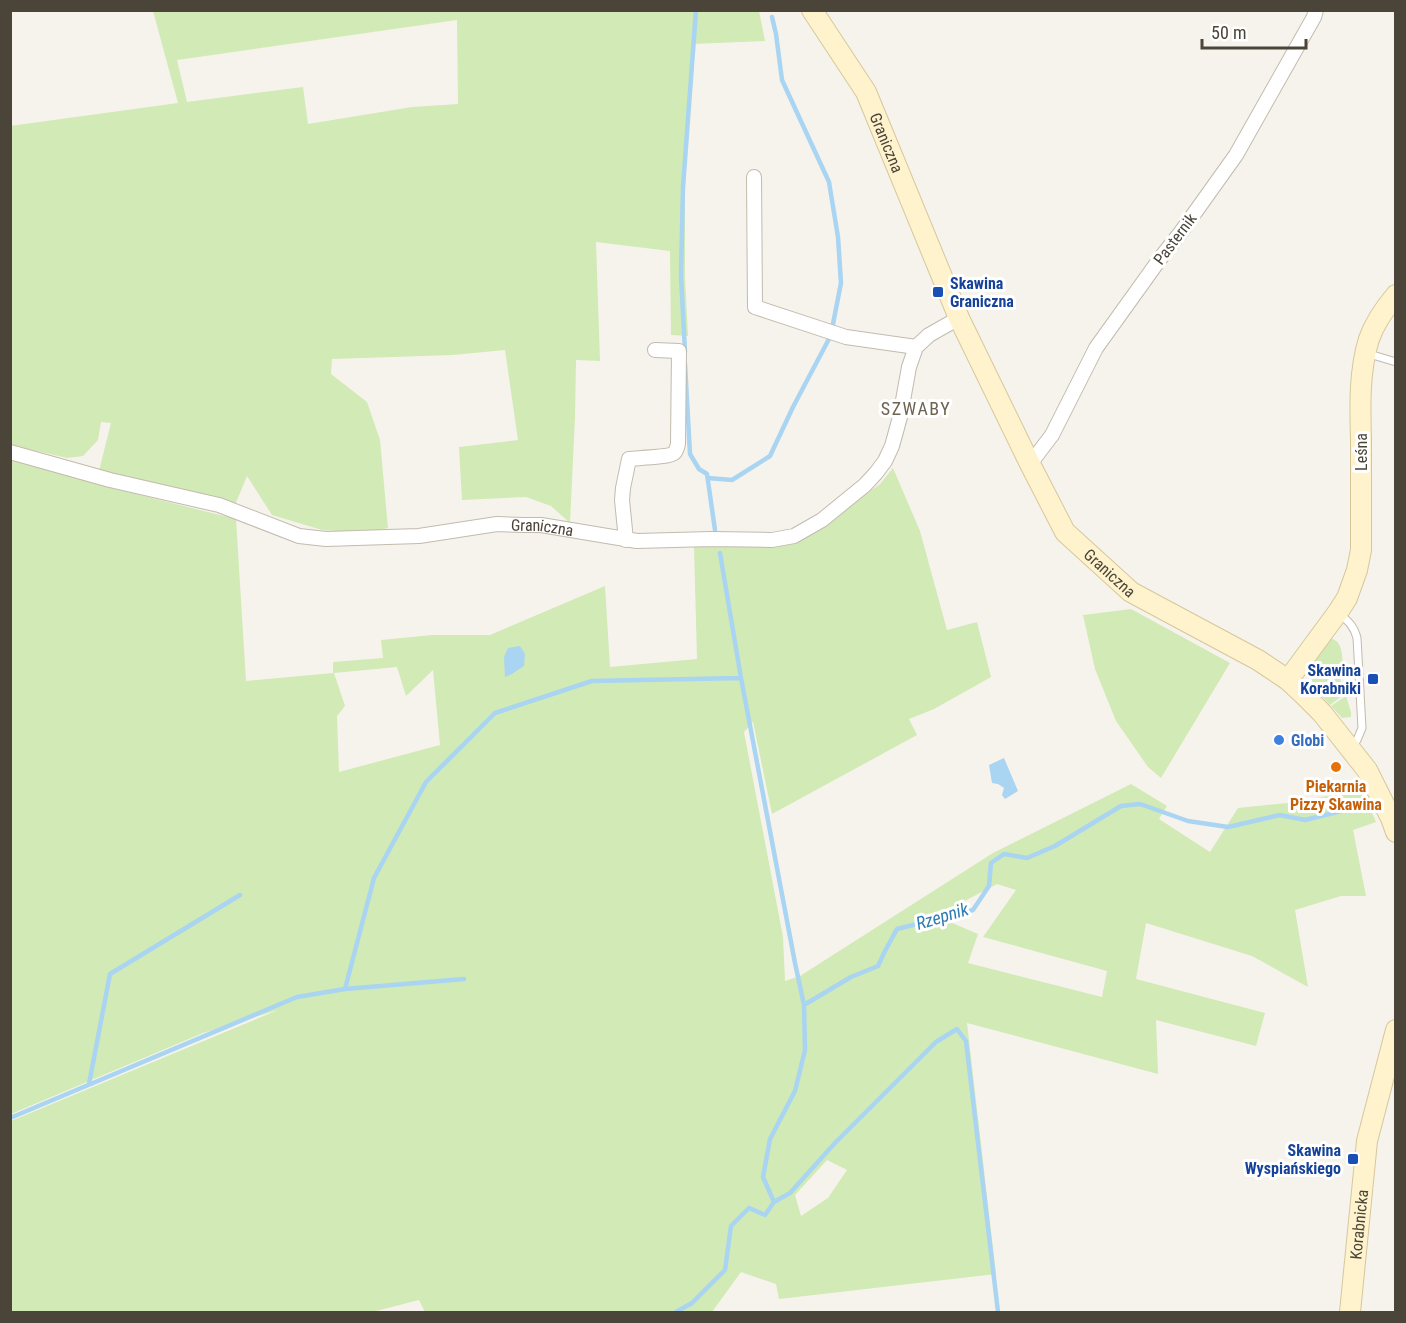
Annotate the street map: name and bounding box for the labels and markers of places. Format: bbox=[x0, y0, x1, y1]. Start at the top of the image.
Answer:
place label: Skawina Graniczna bbox=[950, 274, 1014, 311]
marker: Skawina Graniczna bbox=[931, 285, 945, 299]
place label: Skawina Korabniki bbox=[1300, 661, 1361, 698]
marker: Skawina Korabniki bbox=[1366, 672, 1380, 686]
place label: Globi bbox=[1291, 731, 1324, 750]
marker: Globi bbox=[1272, 733, 1286, 747]
marker: Piekarnia Pizzy Skawina bbox=[1329, 760, 1343, 774]
place label: Piekarnia Pizzy Skawina bbox=[1290, 777, 1382, 814]
place label: Skawina Wyspiańskiego bbox=[1245, 1141, 1341, 1178]
marker: Skawina Wyspiańskiego bbox=[1346, 1152, 1360, 1166]

